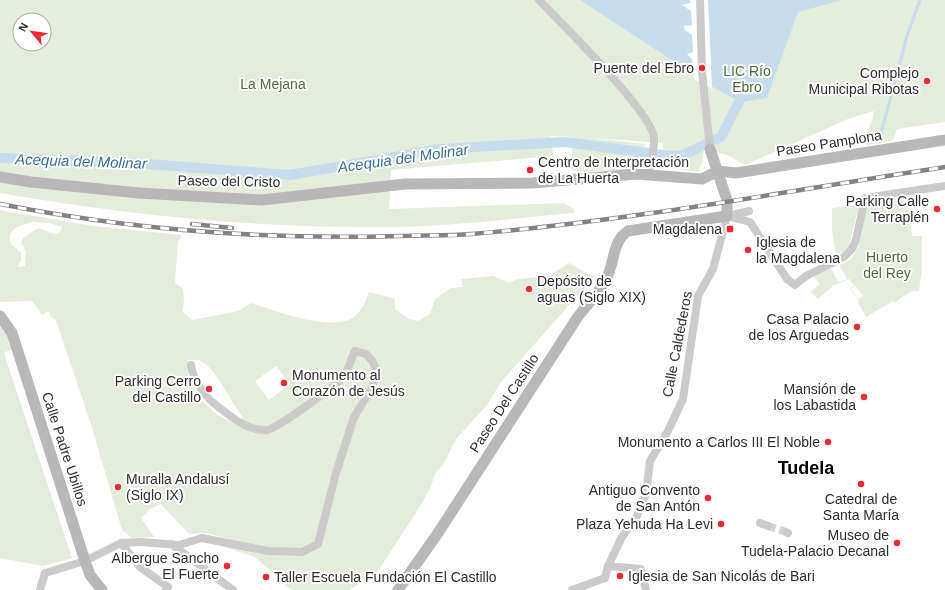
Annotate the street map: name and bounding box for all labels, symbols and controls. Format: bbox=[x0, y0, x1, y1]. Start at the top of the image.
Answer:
north arrow bbox=[12, 12, 52, 52]
text: N bbox=[16, 21, 30, 34]
place label: Puente del Ebro bbox=[594, 60, 694, 76]
marker: Puente del Ebro bbox=[697, 63, 707, 73]
park label: LIC Río Ebro bbox=[723, 63, 771, 95]
place label: Complejo Municipal Ribotas bbox=[809, 65, 919, 97]
park label: La Mejana bbox=[240, 76, 306, 92]
marker: Complejo Municipal Ribotas bbox=[922, 76, 932, 86]
street label: Paseo Pamplona bbox=[775, 127, 883, 159]
water label: Acequia del Molinar bbox=[336, 140, 470, 176]
water label: Acequia del Molinar bbox=[14, 150, 148, 172]
place label: Centro de Interpretación de La Huerta bbox=[538, 154, 689, 186]
marker: Centro de Interpretación de La Huerta bbox=[525, 165, 535, 175]
street label: Paseo del Cristo bbox=[178, 172, 281, 190]
place label: Parking Calle Terraplén bbox=[846, 193, 929, 225]
marker: Parking Calle Terraplén bbox=[932, 204, 942, 214]
place label: Magdalena bbox=[653, 221, 722, 237]
marker: Magdalena bbox=[725, 224, 735, 234]
place label: Iglesia de la Magdalena bbox=[756, 234, 840, 266]
marker: Iglesia de la Magdalena bbox=[743, 245, 753, 255]
park label: Huerto del Rey bbox=[863, 249, 911, 281]
place label: Depósito de aguas (Siglo XIX) bbox=[537, 273, 646, 305]
marker: Depósito de aguas (Siglo XIX) bbox=[524, 284, 534, 294]
street label: Calle Caldederos bbox=[659, 290, 695, 398]
place label: Casa Palacio de los Arguedas bbox=[749, 311, 849, 343]
marker: Casa Palacio de los Arguedas bbox=[852, 322, 862, 332]
street label: Paseo Del Castillo bbox=[466, 350, 542, 455]
place label: Monumento al Corazón de Jesús bbox=[292, 367, 405, 399]
place label: Parking Cerro del Castillo bbox=[115, 373, 201, 405]
marker: Monumento al Corazón de Jesús bbox=[279, 378, 289, 388]
place label: Mansión de los Labastida bbox=[773, 381, 856, 413]
marker: Parking Cerro del Castillo bbox=[204, 384, 214, 394]
street label: Calle Padre Ubillos bbox=[39, 390, 91, 508]
marker: Mansión de los Labastida bbox=[859, 392, 869, 402]
place label: Monumento a Carlos III El Noble bbox=[618, 434, 820, 450]
marker: Monumento a Carlos III El Noble bbox=[823, 437, 833, 447]
district label: Tudela bbox=[778, 458, 835, 478]
place label: Muralla Andalusí (Siglo IX) bbox=[126, 471, 230, 503]
marker: Catedral de Santa María bbox=[856, 479, 866, 489]
marker: Muralla Andalusí (Siglo IX) bbox=[113, 482, 123, 492]
place label: Antiguo Convento de San Antón bbox=[589, 482, 700, 514]
place label: Catedral de Santa María bbox=[823, 491, 899, 523]
marker: Antiguo Convento de San Antón bbox=[703, 493, 713, 503]
place label: Plaza Yehuda Ha Levi bbox=[576, 516, 713, 532]
marker: Plaza Yehuda Ha Levi bbox=[716, 519, 726, 529]
place label: Museo de Tudela-Palacio Decanal bbox=[741, 527, 889, 559]
marker: Museo de Tudela-Palacio Decanal bbox=[892, 538, 902, 548]
place label: Albergue Sancho El Fuerte bbox=[112, 550, 219, 582]
marker: Albergue Sancho El Fuerte bbox=[222, 561, 232, 571]
place label: Iglesia de San Nicolás de Bari bbox=[628, 568, 815, 584]
place label: Taller Escuela Fundación El Castillo bbox=[274, 569, 497, 585]
marker: Iglesia de San Nicolás de Bari bbox=[615, 571, 625, 581]
marker: Taller Escuela Fundación El Castillo bbox=[261, 572, 271, 582]

